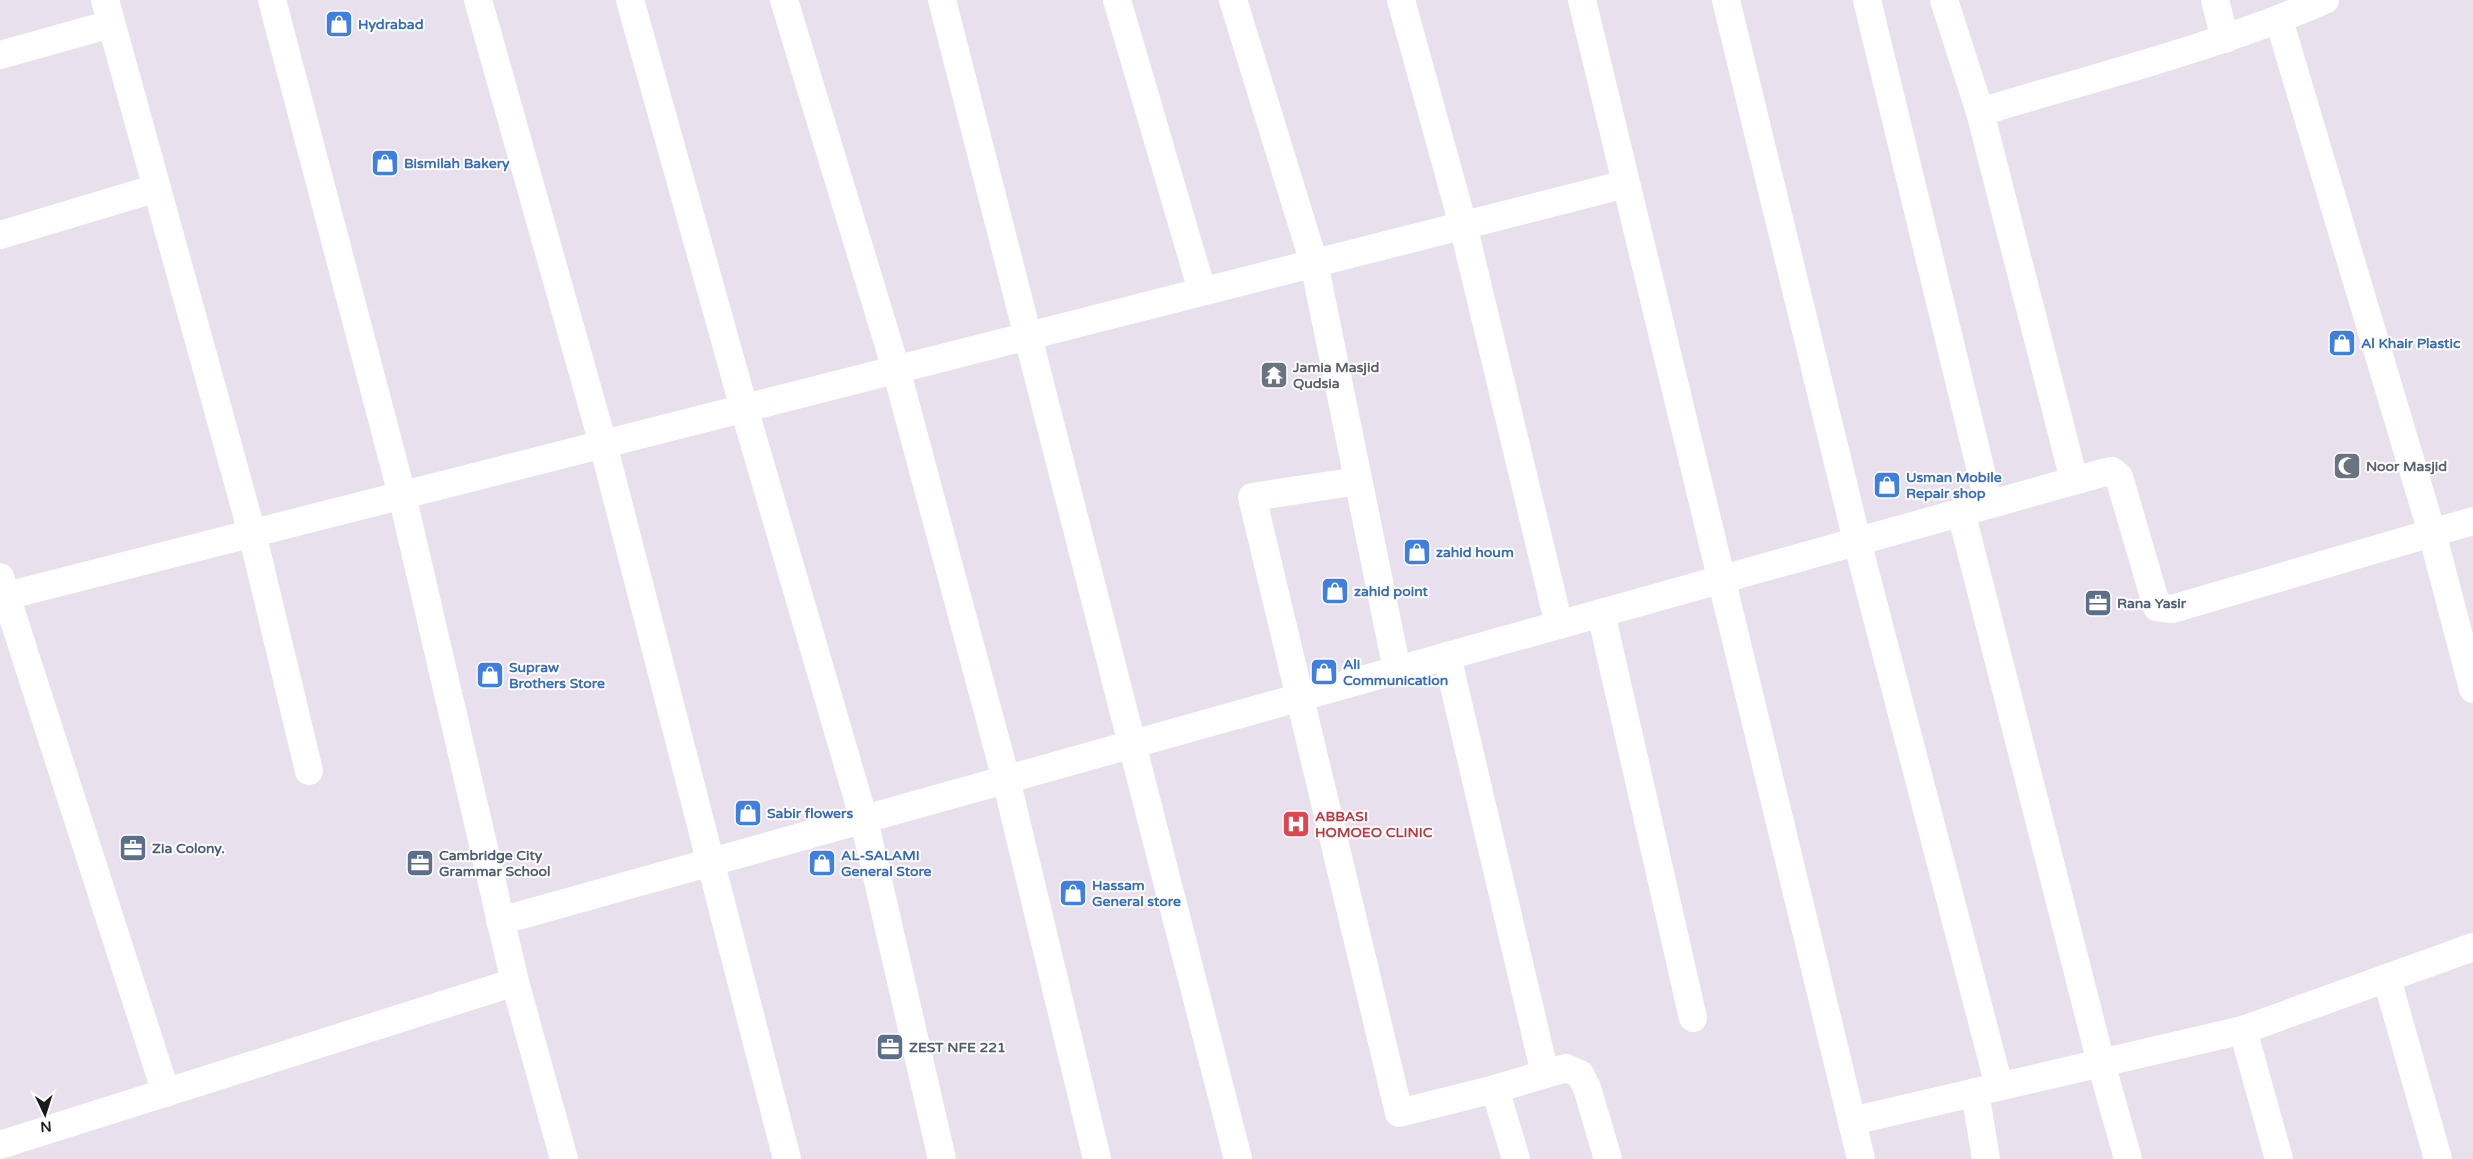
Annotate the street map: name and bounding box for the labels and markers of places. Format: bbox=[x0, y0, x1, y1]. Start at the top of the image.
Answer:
shop icon: Hydrabad bbox=[324, 9, 354, 39]
place label: Hydrabad bbox=[358, 16, 424, 33]
shop icon: Bismilah Bakery bbox=[370, 148, 400, 178]
place label: Bismilah Bakery bbox=[404, 155, 510, 172]
shop icon: Al Khair Plastic bbox=[2327, 328, 2357, 358]
place label: Al Khair Plastic bbox=[2361, 335, 2461, 352]
place label: Jamia Masjid Qudsia bbox=[1292, 359, 1379, 392]
temple icon: Jamia Masjid Qudsia bbox=[1259, 360, 1289, 390]
mosque icon: Noor Masjid bbox=[2332, 451, 2362, 481]
place label: Noor Masjid bbox=[2366, 458, 2447, 475]
place label: Usman Mobile Repair shop bbox=[1906, 469, 2002, 502]
shop icon: Usman Mobile Repair shop bbox=[1872, 470, 1902, 500]
shop icon: zahid houm bbox=[1402, 537, 1432, 567]
place label: zahid houm bbox=[1436, 544, 1514, 561]
shop icon: zahid point bbox=[1320, 576, 1350, 606]
place label: zahid point bbox=[1354, 583, 1429, 600]
office icon: Rana Yasir bbox=[2083, 588, 2113, 618]
place label: Rana Yasir bbox=[2117, 595, 2187, 612]
place label: Ali Communication bbox=[1343, 656, 1448, 689]
shop icon: Ali Communication bbox=[1309, 657, 1339, 687]
place label: Supraw Brothers Store bbox=[509, 659, 605, 692]
shop icon: Supraw Brothers Store bbox=[475, 660, 505, 690]
shop icon: Sabir flowers bbox=[733, 798, 763, 828]
place label: Sabir flowers bbox=[767, 805, 853, 822]
place label: ABBASI HOMOEO CLINIC bbox=[1315, 808, 1433, 841]
hospital icon: ABBASI HOMOEO CLINIC bbox=[1281, 809, 1311, 839]
office icon: Zia Colony. bbox=[118, 833, 148, 863]
place label: Zia Colony. bbox=[152, 840, 225, 857]
place label: Cambridge City Grammar School bbox=[439, 847, 551, 880]
place label: AL-SALAMI General Store bbox=[841, 847, 932, 880]
office icon: Cambridge City Grammar School bbox=[405, 848, 435, 878]
shop icon: AL-SALAMI General Store bbox=[807, 848, 837, 878]
place label: Hassam General store bbox=[1092, 877, 1181, 910]
shop icon: Hassam General store bbox=[1058, 878, 1088, 908]
office icon: ZEST NFE 221 bbox=[875, 1032, 905, 1062]
place label: ZEST NFE 221 bbox=[909, 1039, 1006, 1056]

